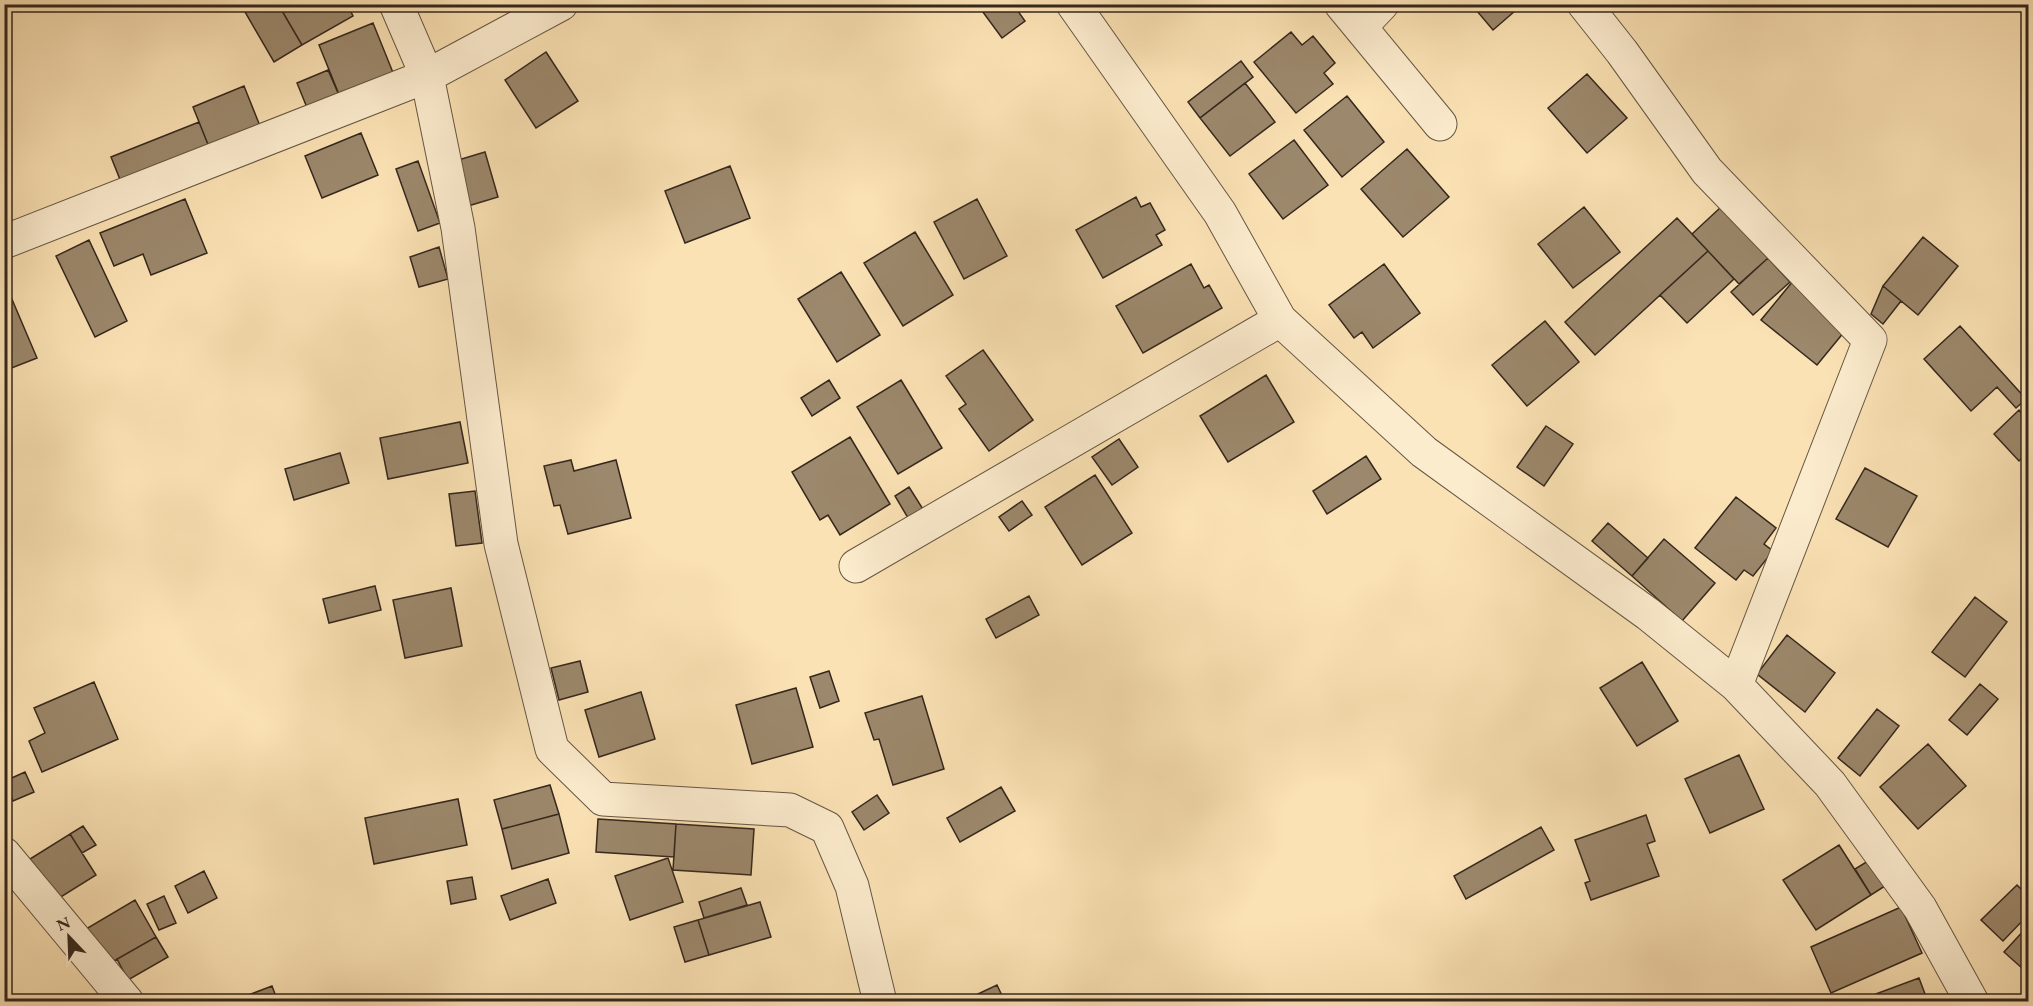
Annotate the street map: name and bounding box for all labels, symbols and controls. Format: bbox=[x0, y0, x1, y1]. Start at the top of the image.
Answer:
north arrow bbox=[39, 907, 99, 967]
text: N bbox=[53, 911, 73, 936]

